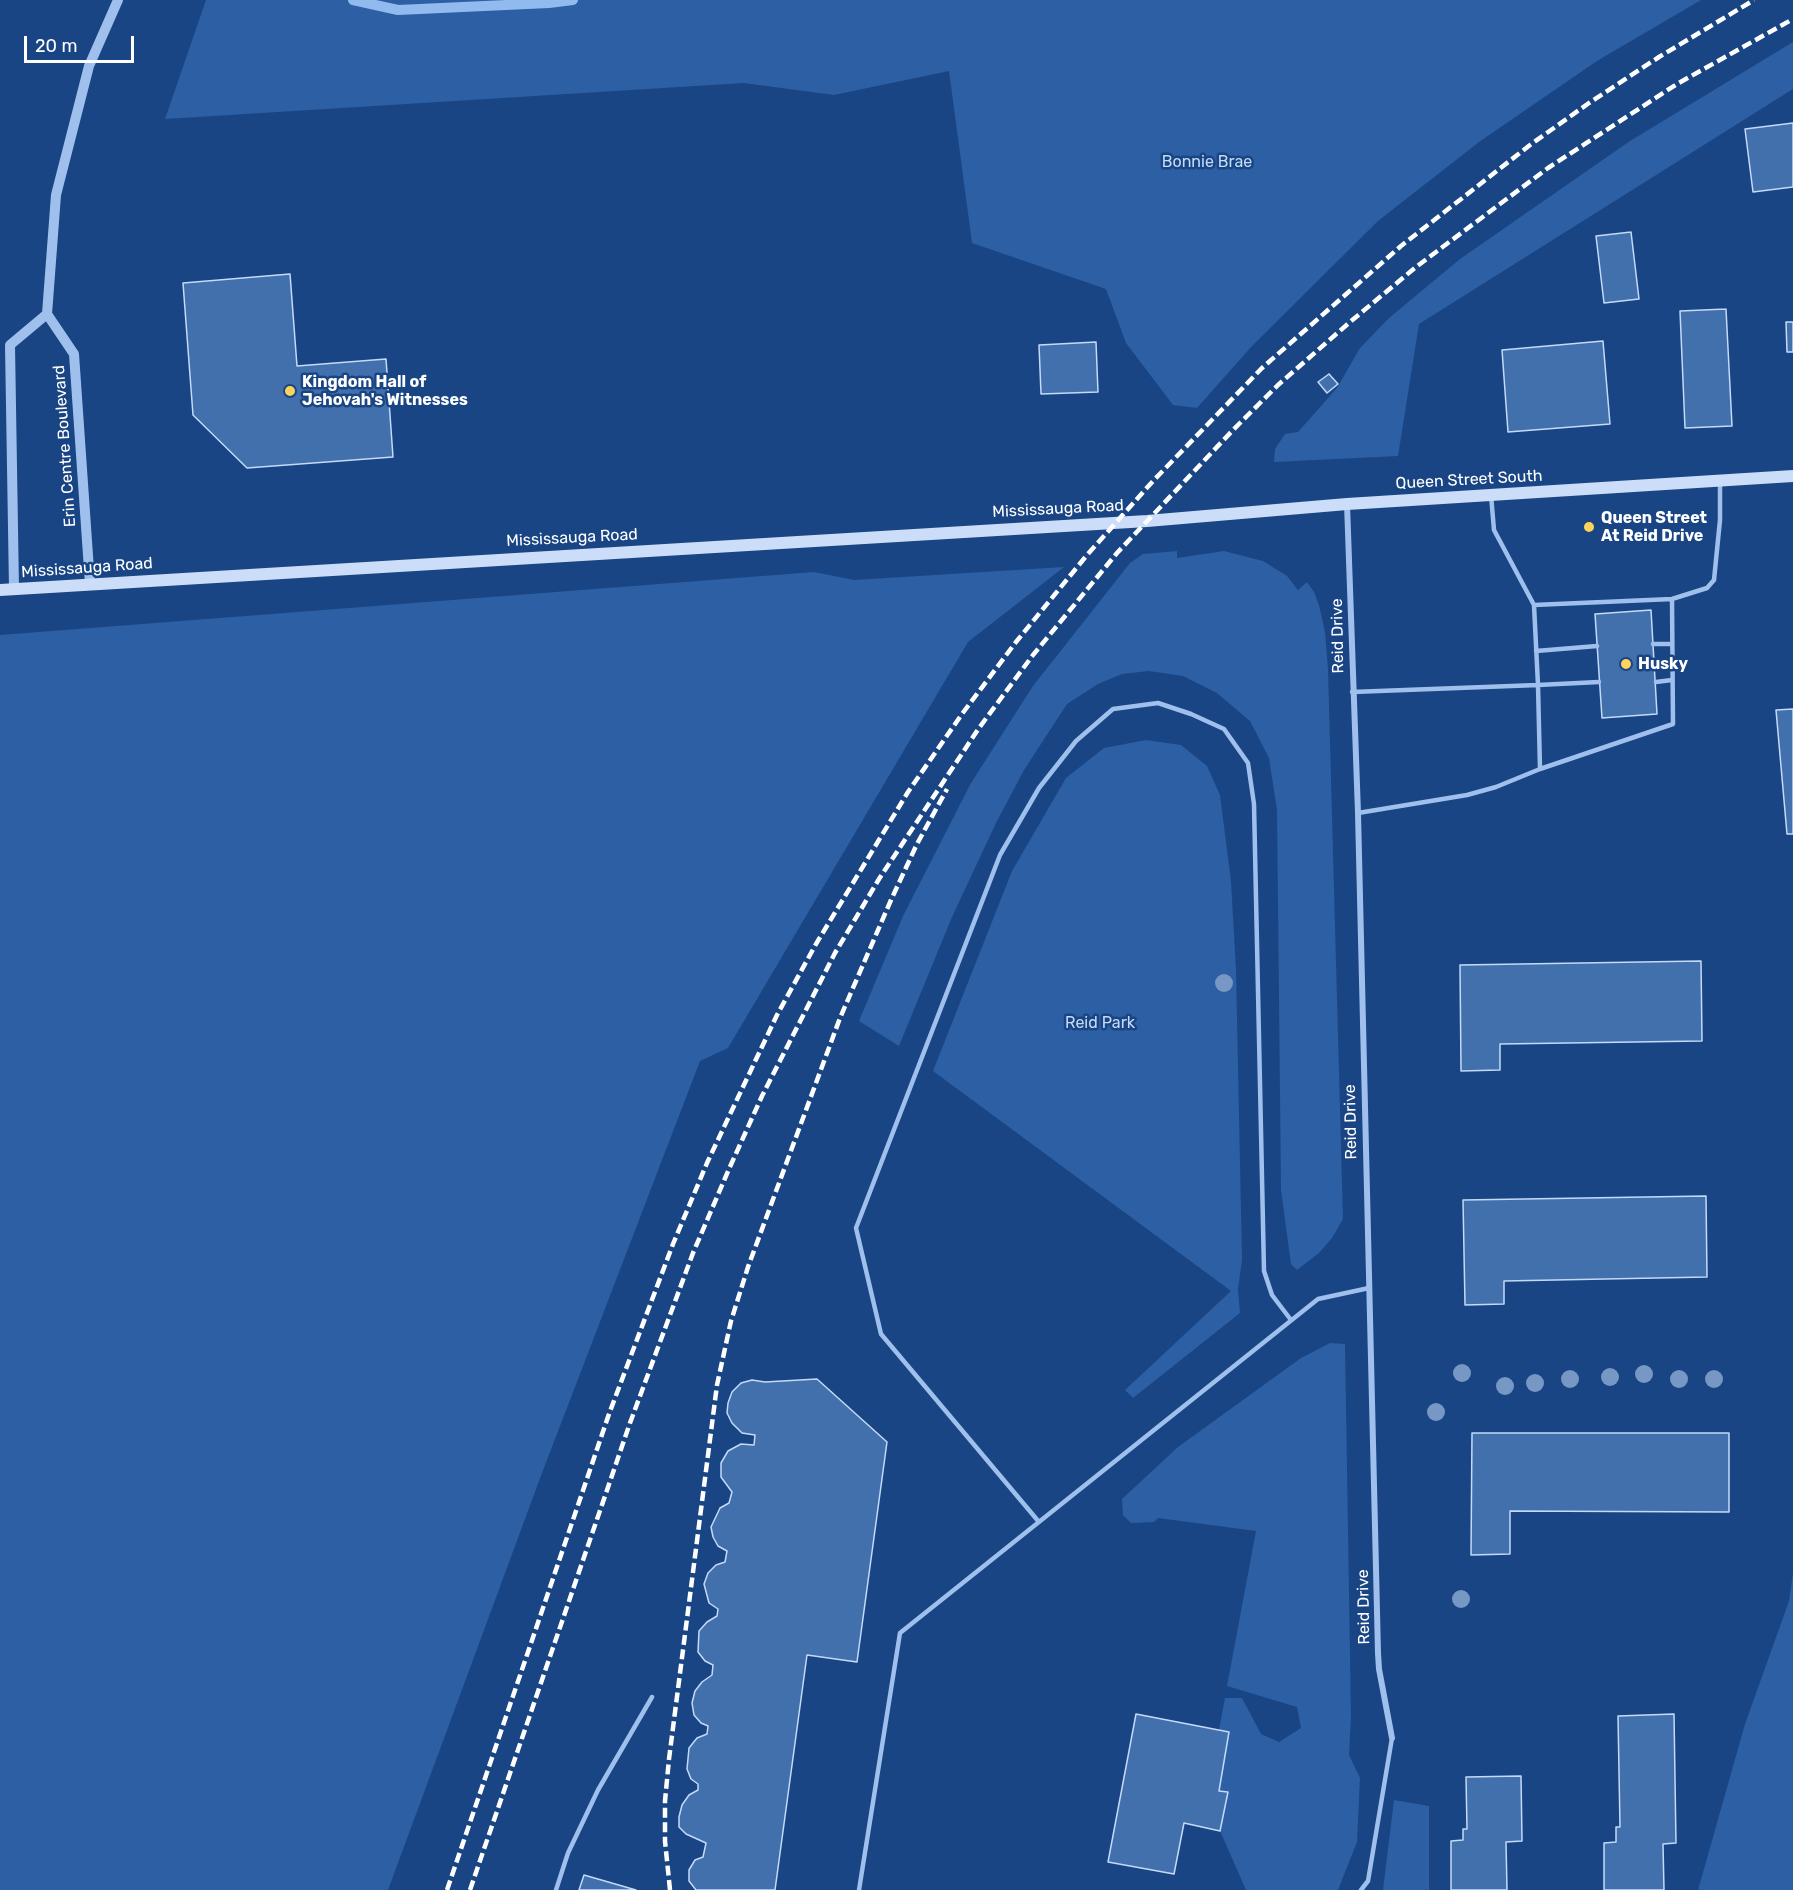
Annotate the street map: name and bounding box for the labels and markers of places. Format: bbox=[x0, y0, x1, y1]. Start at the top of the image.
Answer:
place label: Kingdom Hall of Jehovah's Witnesses bbox=[302, 372, 468, 410]
marker: Kingdom Hall of Jehovah's Witnesses bbox=[283, 384, 297, 398]
place label: Queen Street At Reid Drive bbox=[1601, 508, 1707, 546]
marker: Queen Street At Reid Drive bbox=[1582, 520, 1596, 534]
place label: Husky bbox=[1638, 654, 1688, 674]
marker: Husky bbox=[1619, 657, 1633, 671]

